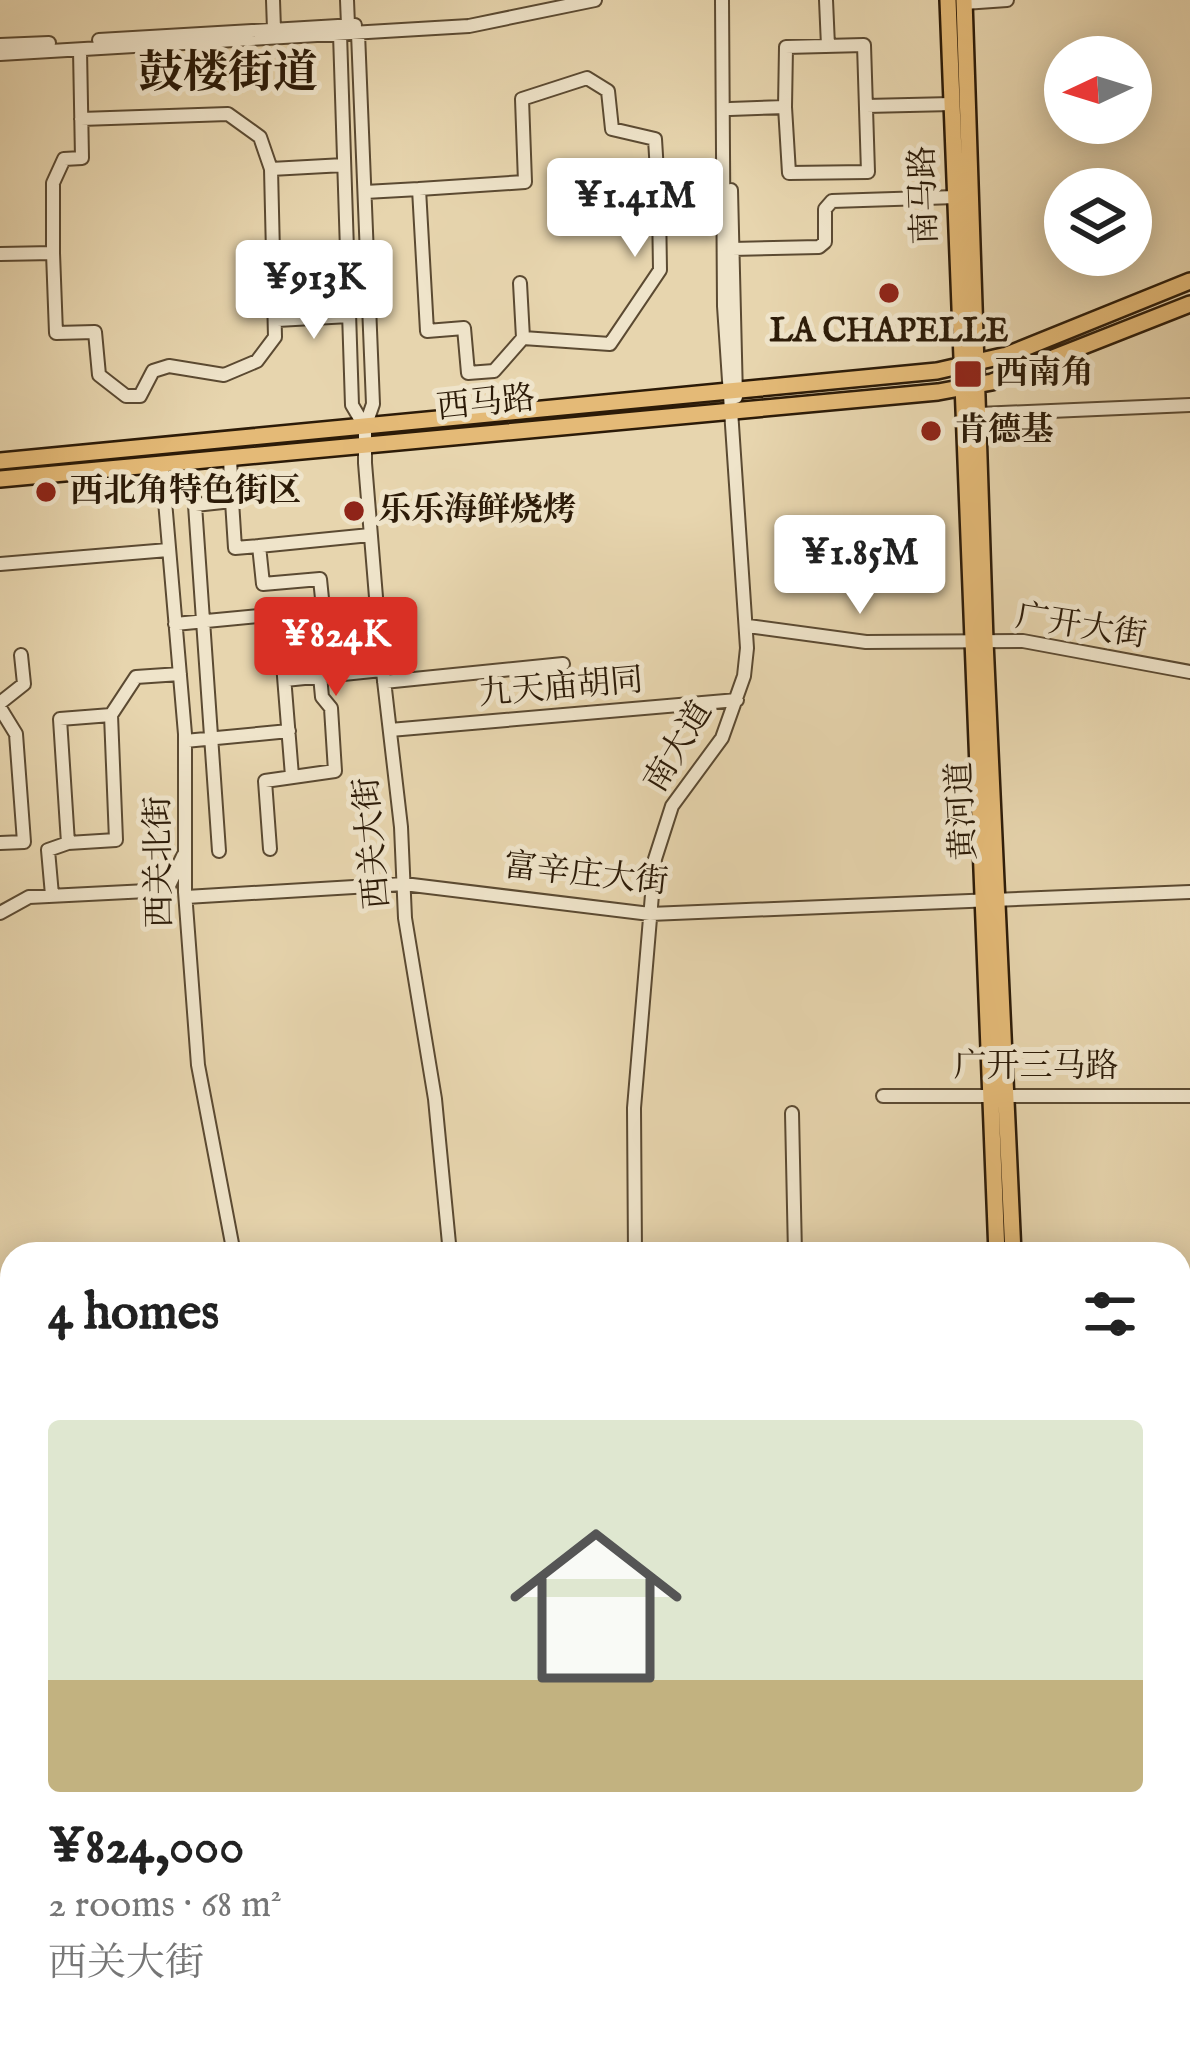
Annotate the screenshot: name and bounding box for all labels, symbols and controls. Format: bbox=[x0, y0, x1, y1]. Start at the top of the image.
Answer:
north arrow bbox=[1044, 36, 1152, 144]
map controls bbox=[1044, 36, 1152, 276]
district label: 鼓楼街道 bbox=[138, 46, 318, 103]
street label: 南马路 bbox=[902, 145, 948, 245]
pin: ¥1.41M bbox=[537, 158, 733, 260]
button: layers bbox=[1044, 168, 1152, 276]
text: ¥1.41M bbox=[574, 172, 696, 221]
pin: ¥913K bbox=[230, 240, 398, 342]
text: ¥913K bbox=[263, 254, 365, 303]
marker: LA CHAPELLE bbox=[876, 280, 902, 306]
place label: LA CHAPELLE bbox=[770, 311, 1009, 353]
place label: 西南角 bbox=[995, 353, 1094, 395]
marker: 西南角 bbox=[952, 358, 984, 390]
street label: 西马路 bbox=[435, 378, 537, 430]
place label: 肯德基 bbox=[955, 410, 1054, 452]
marker: 肯德基 bbox=[918, 418, 944, 444]
place label: 西北角特色街区 bbox=[70, 471, 301, 513]
marker: 西北角特色街区 bbox=[33, 479, 59, 505]
place label: 乐乐海鲜烧烤 bbox=[378, 490, 576, 532]
marker: 乐乐海鲜烧烤 bbox=[341, 498, 367, 524]
pin: ¥1.85M bbox=[762, 515, 958, 617]
text: ¥1.85M bbox=[801, 529, 919, 578]
street label: 广开大街 bbox=[1013, 596, 1149, 658]
pin: ¥824K bbox=[252, 597, 420, 699]
text: ¥824K bbox=[281, 611, 391, 660]
street label: 九天庙胡同 bbox=[477, 660, 645, 716]
street label: 南大道 bbox=[636, 694, 722, 800]
street label: 黄河道 bbox=[939, 760, 987, 862]
street label: 西关大街 bbox=[346, 775, 400, 911]
street label: 西关北街 bbox=[138, 796, 182, 928]
street label: 富辛庄大街 bbox=[502, 845, 670, 905]
street label: 广开三马路 bbox=[954, 1046, 1119, 1088]
icon: filters bbox=[1077, 1281, 1143, 1347]
text: 4 homes bbox=[48, 1282, 219, 1347]
icon: home bbox=[488, 1498, 704, 1714]
text: ¥824,000 bbox=[48, 1816, 244, 1881]
text: 2 rooms · 68 m² bbox=[48, 1881, 282, 1930]
text: 西关大街 bbox=[48, 1940, 204, 1989]

